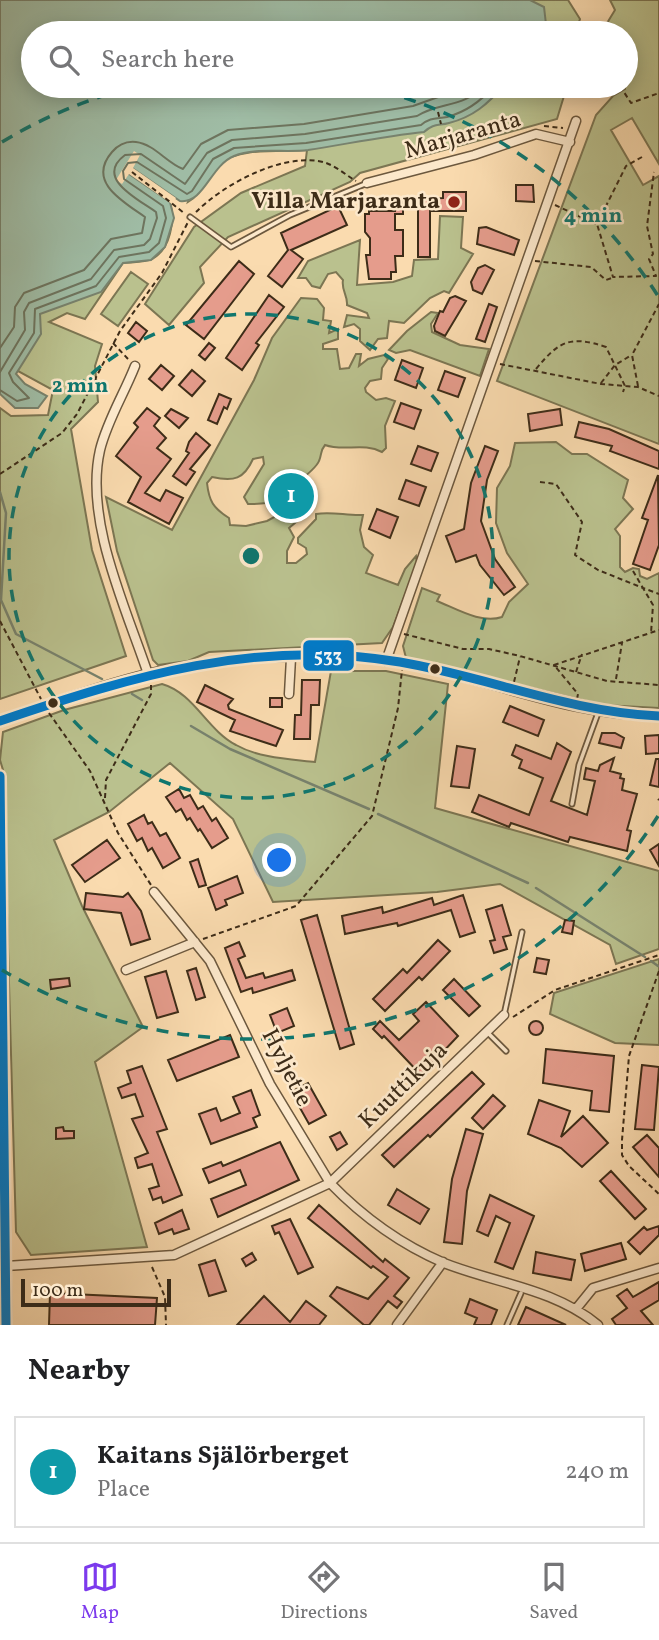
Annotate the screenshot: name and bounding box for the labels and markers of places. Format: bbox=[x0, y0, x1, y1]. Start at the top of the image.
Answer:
place label: Villa Marjaranta bbox=[251, 185, 440, 219]
marker: Villa Marjaranta bbox=[446, 194, 462, 210]
pin: 1 bbox=[268, 470, 314, 522]
centre of rings bbox=[239, 544, 263, 568]
unlabelled marker bbox=[428, 662, 442, 676]
unlabelled marker bbox=[46, 696, 60, 710]

